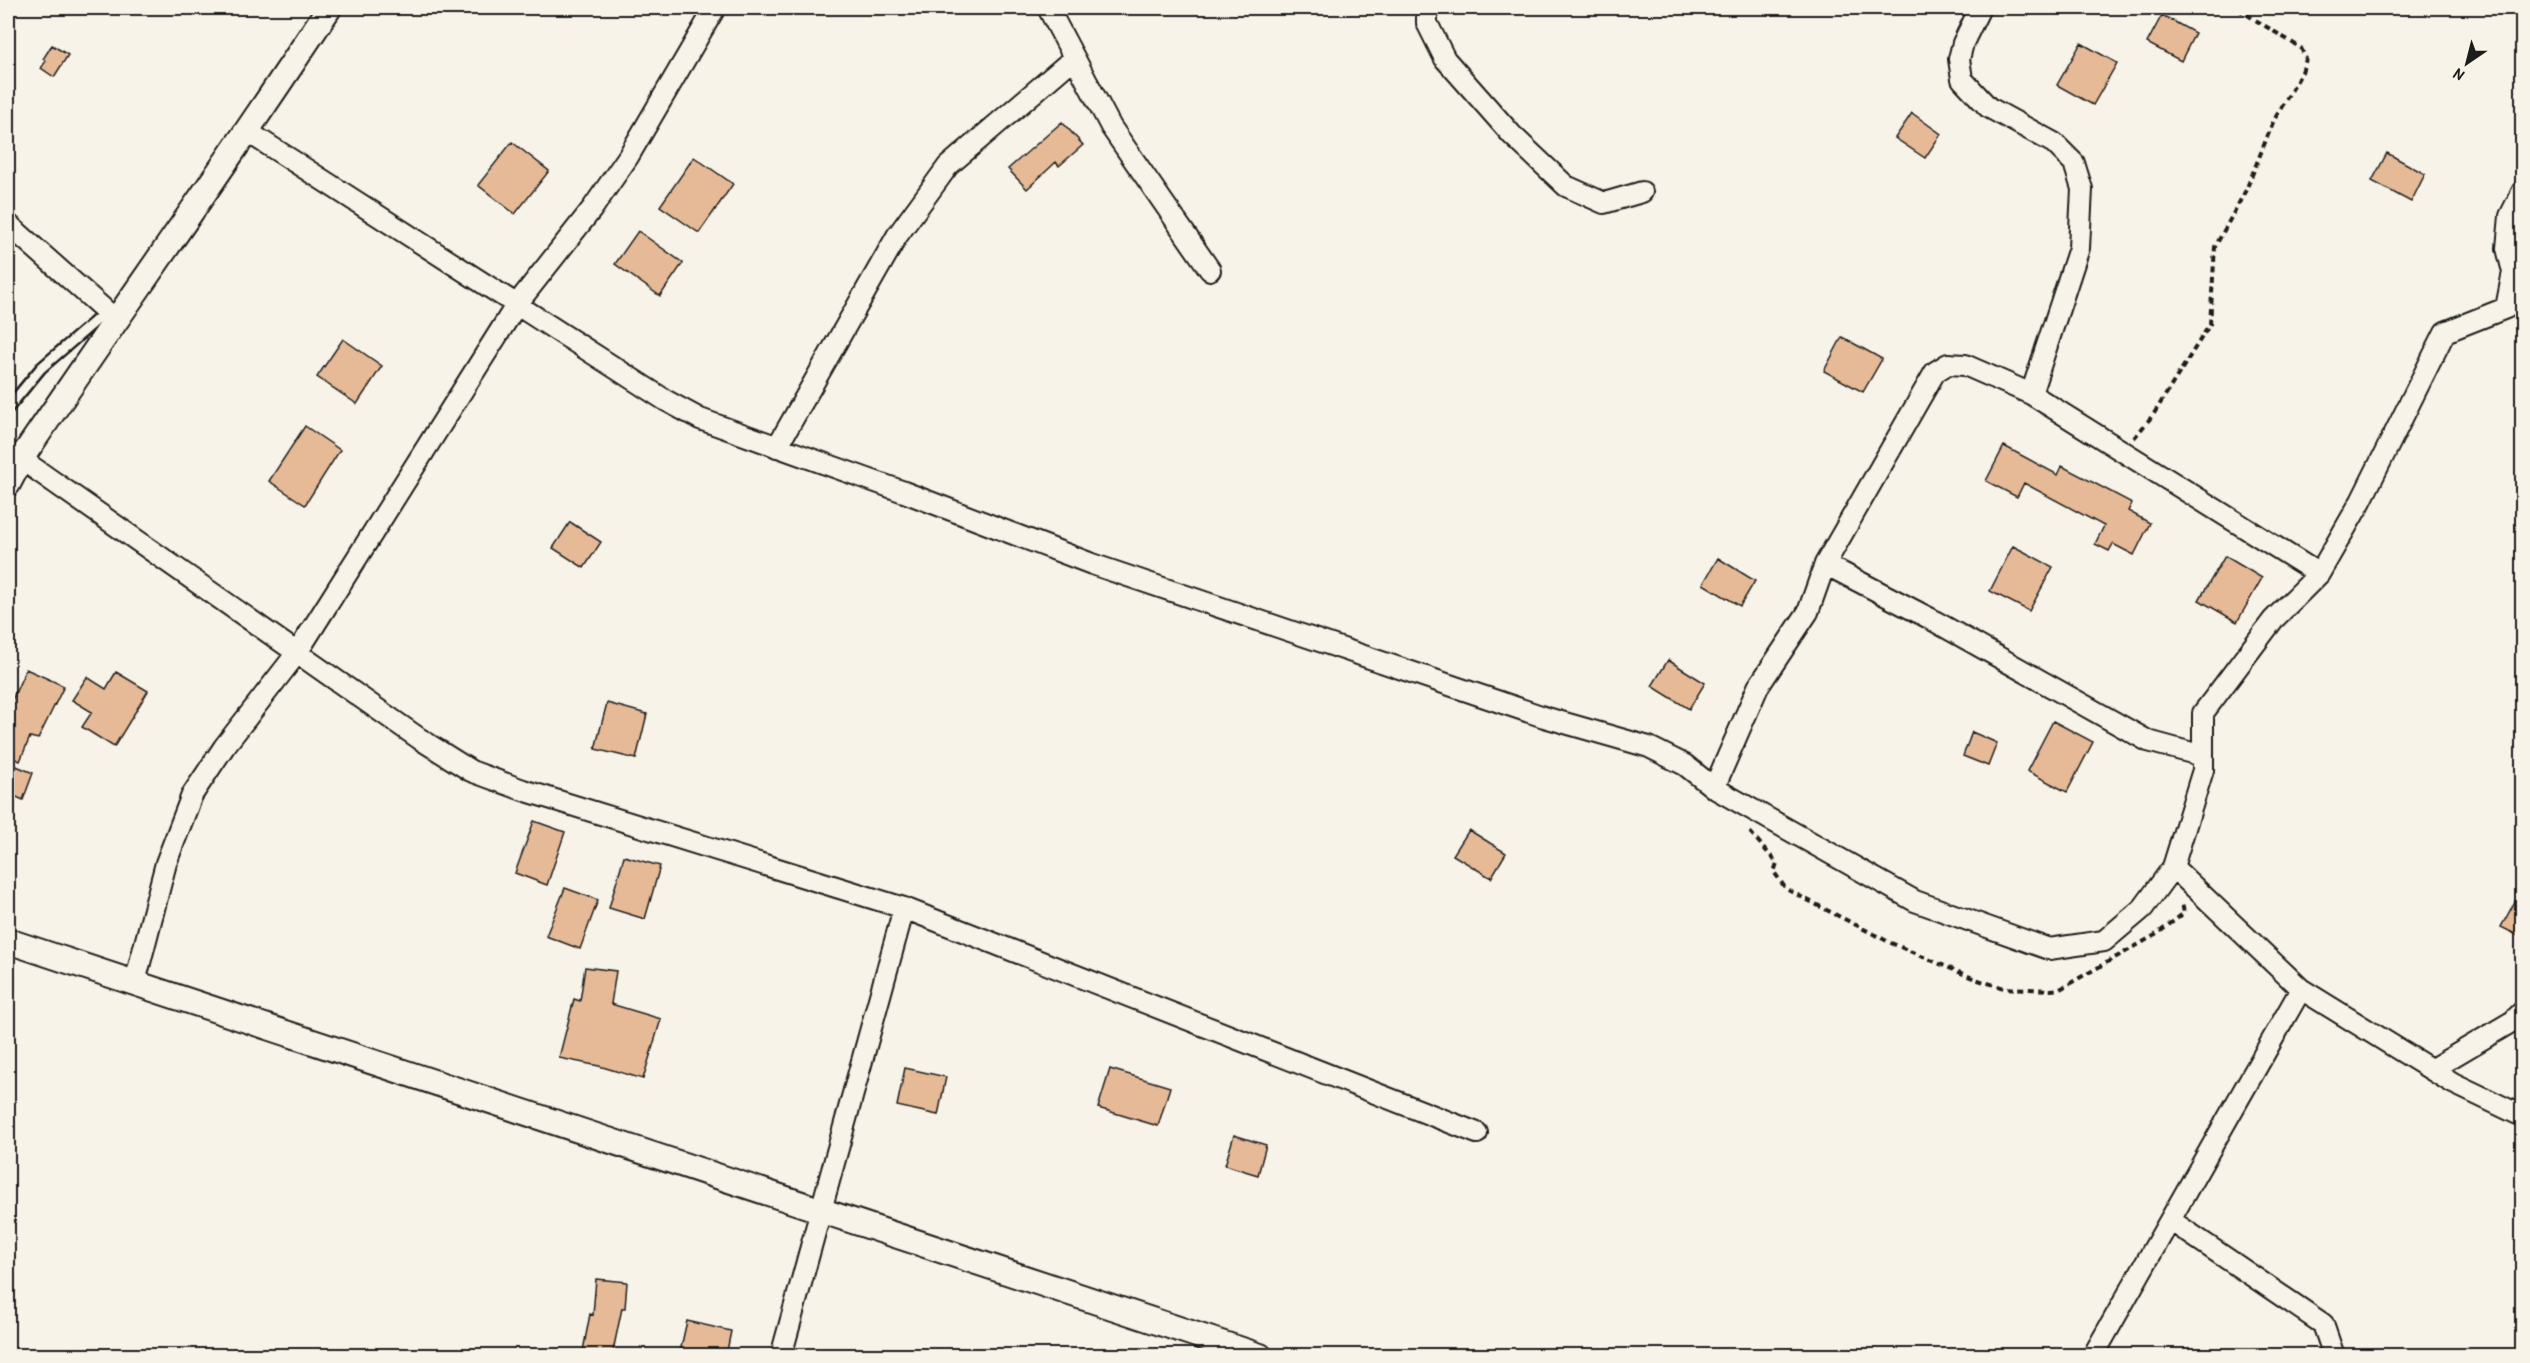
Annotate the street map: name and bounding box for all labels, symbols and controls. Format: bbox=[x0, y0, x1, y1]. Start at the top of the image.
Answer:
north arrow bbox=[2437, 33, 2497, 93]
text: N bbox=[2448, 64, 2468, 87]

